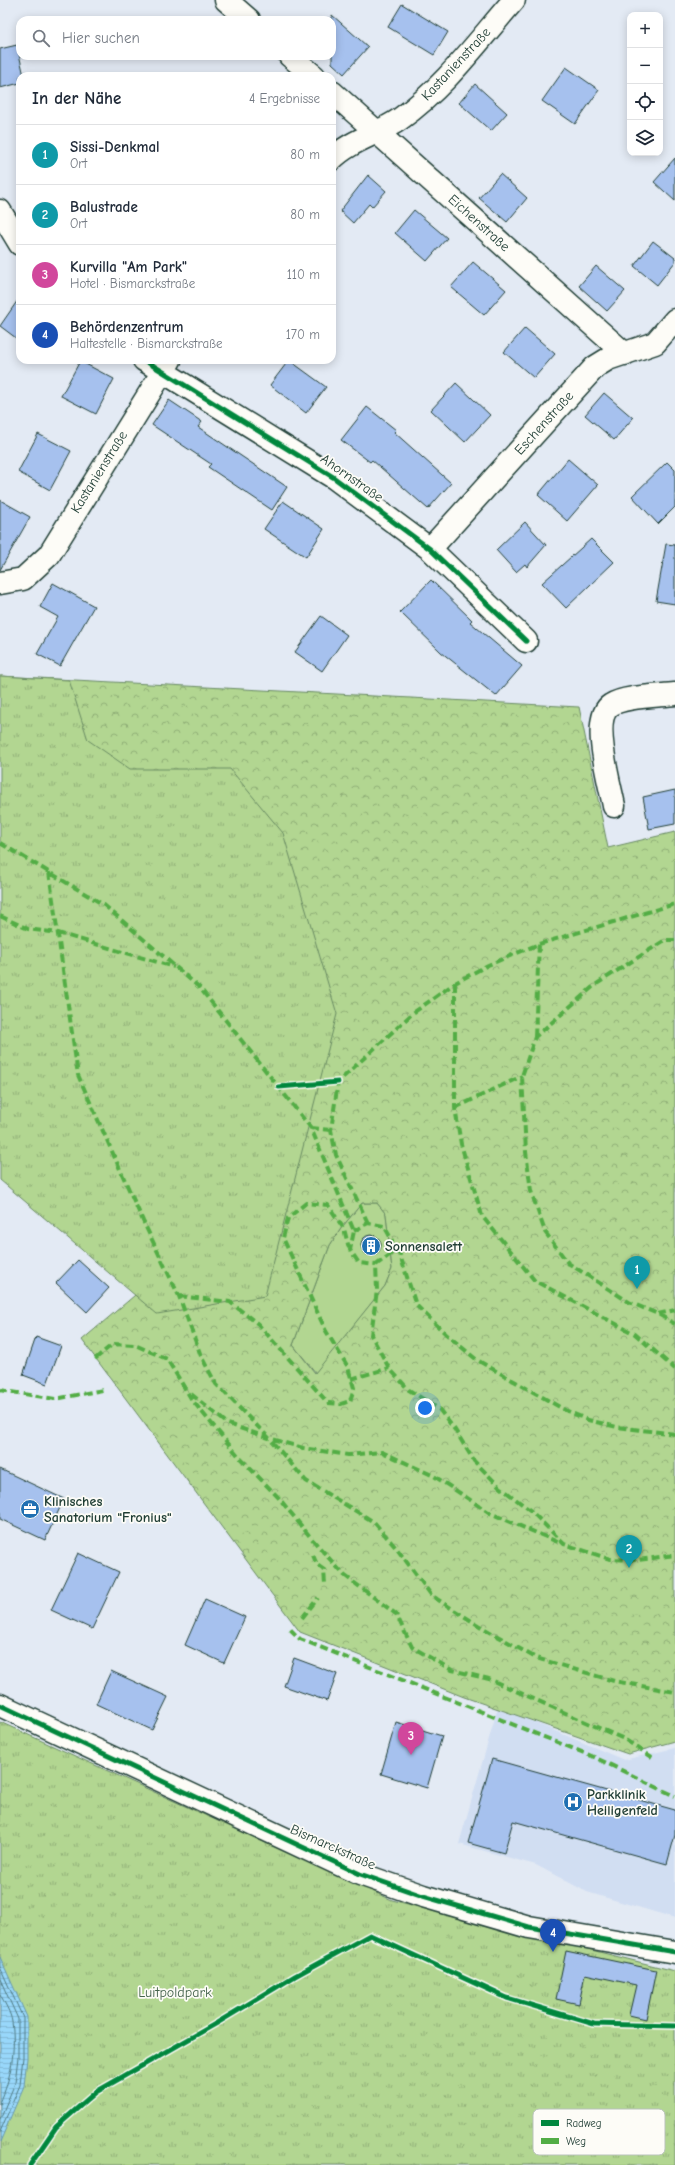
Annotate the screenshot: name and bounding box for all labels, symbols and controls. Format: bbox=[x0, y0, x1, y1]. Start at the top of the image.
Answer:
map controls bbox=[627, 12, 663, 156]
button: + bbox=[627, 12, 663, 48]
search box bbox=[16, 16, 336, 60]
street label: Kastanienstraße bbox=[418, 24, 494, 104]
icon: search bbox=[30, 27, 52, 49]
text: Hier suchen bbox=[62, 29, 140, 47]
button: − bbox=[627, 48, 663, 84]
button: locate bbox=[627, 84, 663, 120]
text: In der Nähe bbox=[32, 89, 121, 108]
text: 4 Ergebnisse bbox=[249, 91, 320, 106]
button: layers bbox=[627, 120, 663, 156]
text: Sissi-Denkmal bbox=[70, 138, 160, 156]
text: 1 bbox=[42, 147, 48, 162]
text: 80 m bbox=[290, 147, 320, 162]
text: Ort bbox=[70, 156, 87, 171]
street label: Eichenstraße bbox=[445, 191, 513, 255]
text: Balustrade bbox=[70, 198, 138, 216]
text: 2 bbox=[42, 207, 48, 222]
text: 80 m bbox=[290, 207, 320, 222]
text: Ort bbox=[70, 216, 87, 231]
text: Kurvilla "Am Park" bbox=[70, 258, 187, 276]
text: 3 bbox=[42, 267, 48, 282]
text: 110 m bbox=[287, 267, 320, 282]
text: Hotel · Bismarckstraße bbox=[70, 276, 195, 291]
text: Behördenzentrum bbox=[70, 318, 184, 336]
text: 4 bbox=[42, 327, 48, 342]
text: 170 m bbox=[286, 327, 320, 342]
text: Haltestelle · Bismarckstraße bbox=[70, 336, 223, 351]
street label: Eschenstraße bbox=[511, 388, 577, 458]
street label: Kastanienstraße bbox=[67, 428, 131, 516]
street label: Ahornstraße bbox=[317, 450, 387, 506]
building icon: Sonnensalett bbox=[360, 1235, 382, 1257]
place label: Sonnensalett bbox=[385, 1238, 462, 1255]
pin: 1 bbox=[624, 1256, 650, 1289]
your location bbox=[415, 1398, 435, 1418]
place label: Klinisches Sanatorium "Fronius" bbox=[44, 1493, 172, 1526]
office icon: Klinisches Sanatorium "Fronius" bbox=[19, 1498, 41, 1520]
pin: 2 bbox=[616, 1535, 642, 1568]
pin: 3 bbox=[398, 1722, 424, 1755]
place label: Parkklinik Heiligenfeld bbox=[587, 1786, 658, 1819]
hospital icon: Parkklinik Heiligenfeld bbox=[562, 1791, 584, 1813]
street label: Bismarckstraße bbox=[288, 1821, 378, 1873]
pin: 4 bbox=[540, 1919, 566, 1952]
park label: Luitpoldpark bbox=[138, 1984, 212, 2001]
legend bbox=[533, 2109, 665, 2155]
text: Radweg bbox=[566, 2117, 602, 2130]
text: Weg bbox=[566, 2135, 586, 2148]

